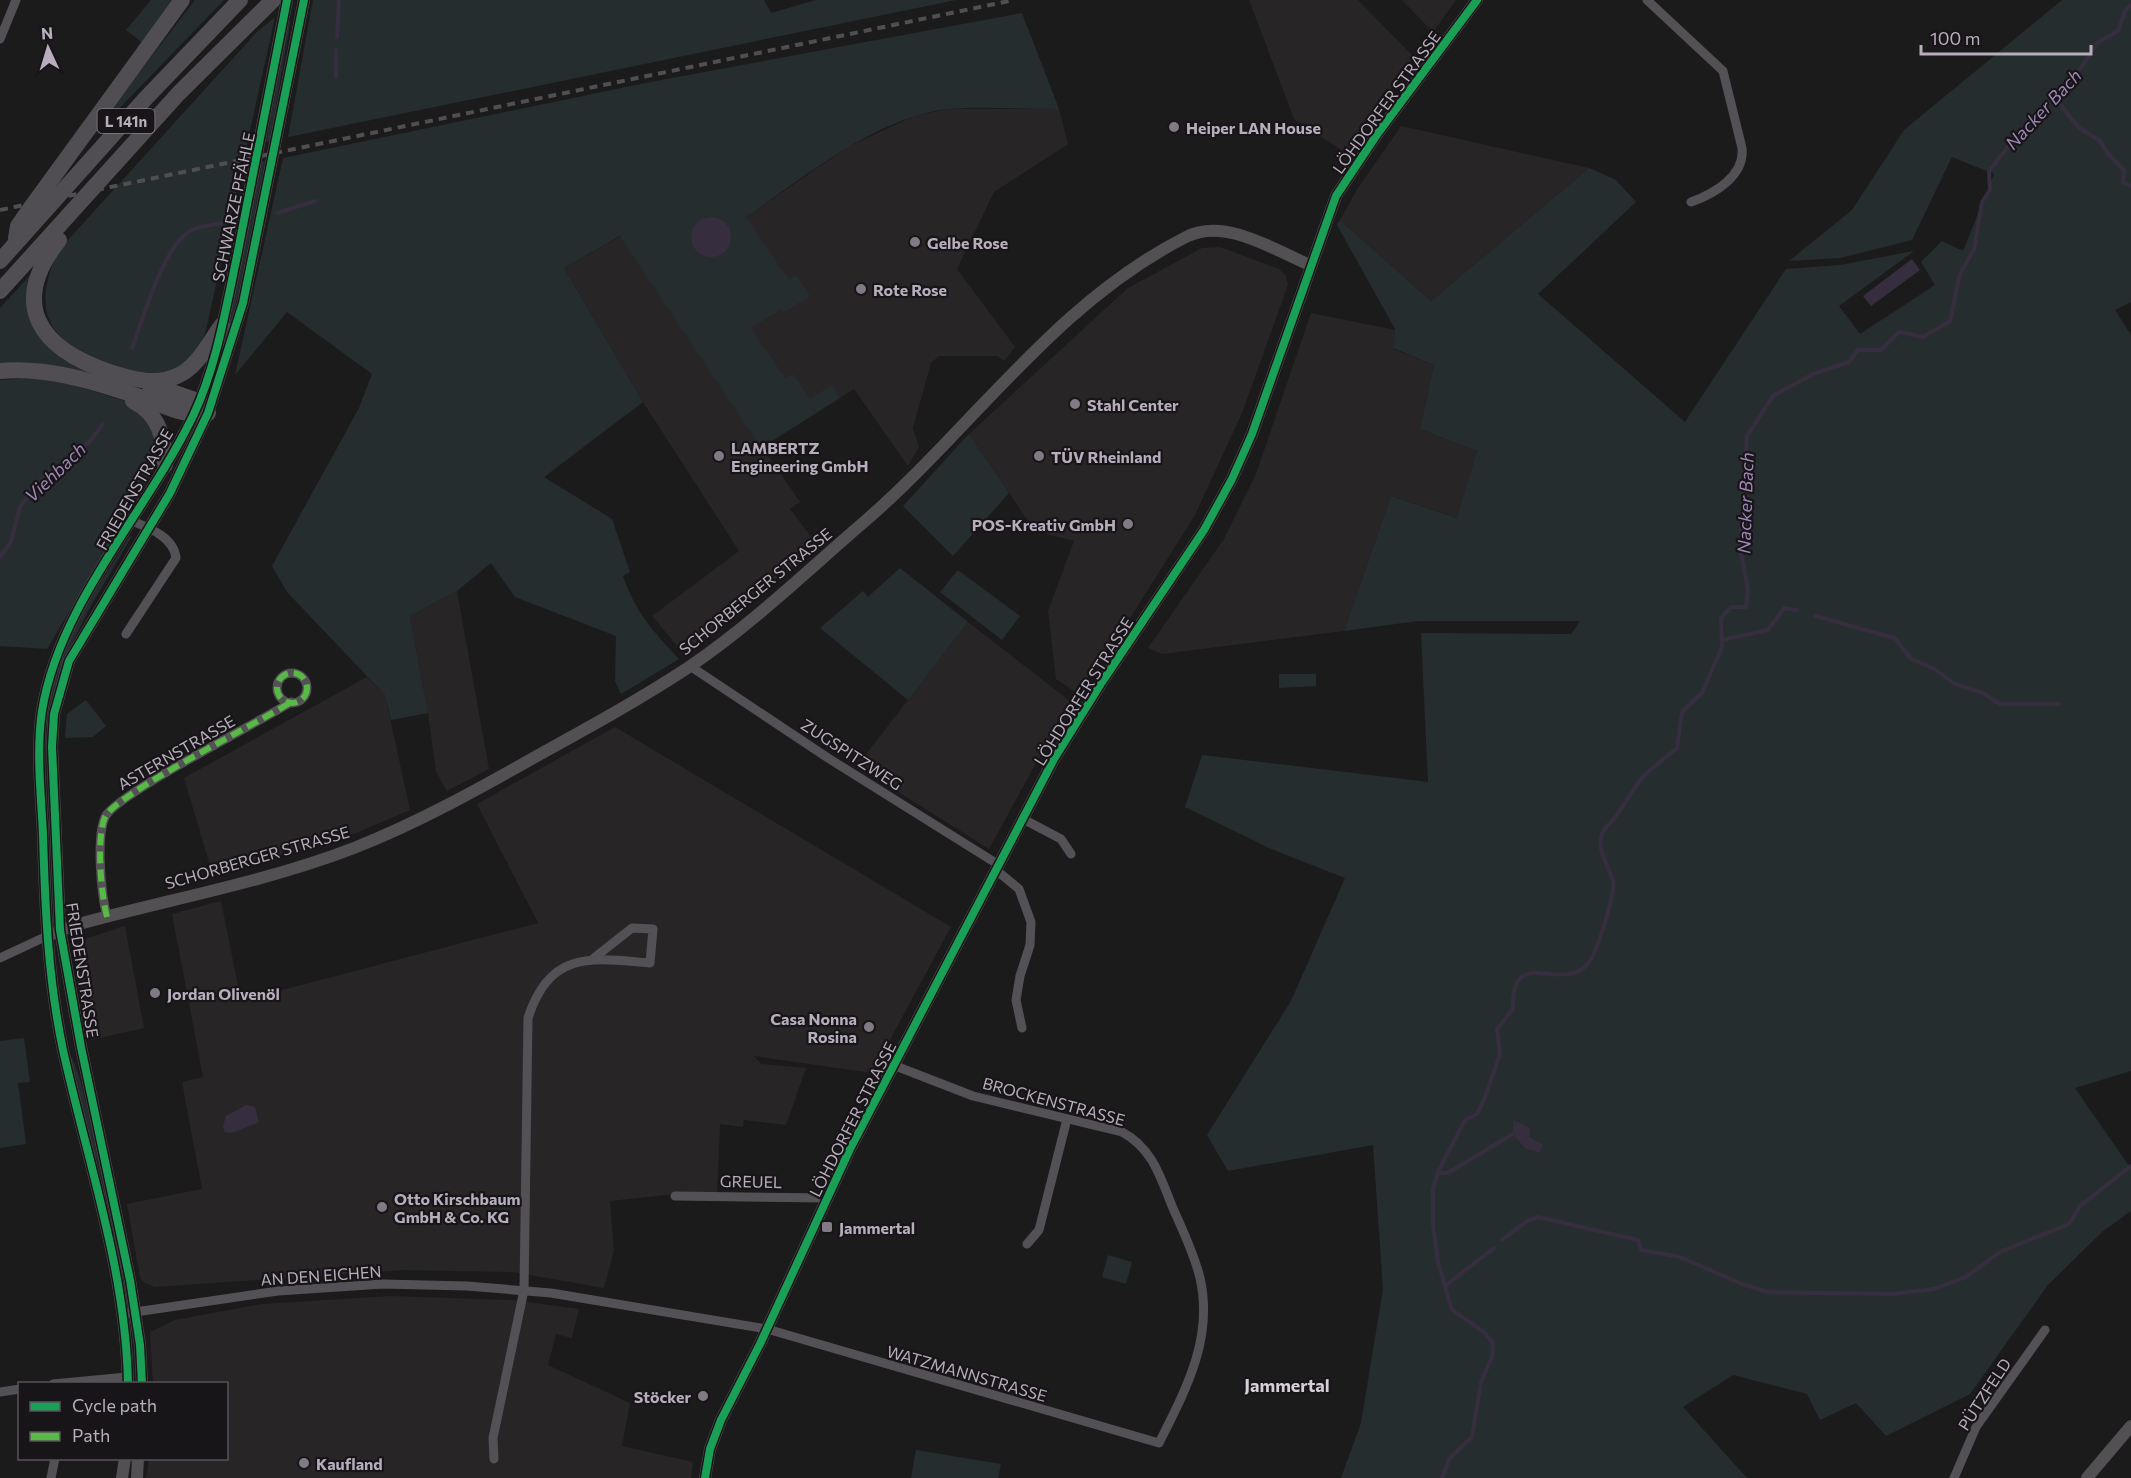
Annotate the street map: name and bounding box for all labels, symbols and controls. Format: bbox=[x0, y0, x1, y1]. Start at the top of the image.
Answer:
north arrow bbox=[18, 18, 78, 78]
scale bar bbox=[1921, 18, 2090, 56]
text: N bbox=[40, 23, 54, 42]
street label: LÖHDORFER STRASSE bbox=[1328, 27, 1444, 177]
text: 100 m bbox=[1930, 27, 1980, 49]
water label: Nacker Bach bbox=[2000, 64, 2086, 154]
road number: L 141n bbox=[98, 109, 154, 133]
place label: Heiper LAN House bbox=[1186, 118, 1321, 137]
marker: Heiper LAN House bbox=[1167, 120, 1181, 134]
street label: SCHWARZE PFÄHLE bbox=[208, 130, 258, 284]
place label: Gelbe Rose bbox=[927, 233, 1008, 252]
marker: Gelbe Rose bbox=[908, 235, 922, 249]
place label: Rote Rose bbox=[873, 280, 947, 299]
marker: Rote Rose bbox=[854, 282, 868, 296]
place label: Stahl Center bbox=[1087, 395, 1179, 414]
marker: Stahl Center bbox=[1068, 397, 1082, 411]
street label: FRIEDENSTRASSE bbox=[92, 425, 176, 553]
water label: Viehbach bbox=[20, 438, 90, 506]
place label: LAMBERTZ Engineering GmbH bbox=[731, 438, 868, 475]
place label: TÜV Rheinland bbox=[1051, 447, 1161, 466]
marker: LAMBERTZ Engineering GmbH bbox=[712, 449, 726, 463]
marker: TÜV Rheinland bbox=[1032, 449, 1046, 463]
water label: Nacker Bach bbox=[1732, 452, 1758, 554]
place label: POS-Kreativ GmbH bbox=[972, 515, 1116, 534]
marker: POS-Kreativ GmbH bbox=[1121, 517, 1135, 531]
street label: SCHORBERGER STRASSE bbox=[675, 524, 835, 658]
street label: LÖHDORFER STRASSE bbox=[1030, 613, 1136, 769]
street label: ASTERNSTRASSE bbox=[114, 711, 238, 793]
street label: ZUGSPITZWEG bbox=[798, 714, 906, 794]
street label: SCHORBERGER STRASSE bbox=[163, 822, 351, 892]
street label: FRIEDENSTRASSE bbox=[63, 901, 103, 1039]
place label: Jordan Olivenöl bbox=[167, 984, 280, 1003]
marker: Jordan Olivenöl bbox=[148, 986, 162, 1000]
place label: Casa Nonna Rosina bbox=[770, 1009, 857, 1046]
marker: Casa Nonna Rosina bbox=[862, 1020, 876, 1034]
street label: LÖHDORFER STRASSE bbox=[805, 1038, 899, 1200]
street label: BROCKENSTRASSE bbox=[981, 1073, 1127, 1129]
street label: GREUEL bbox=[720, 1171, 782, 1191]
place label: Otto Kirschbaum GmbH & Co. KG bbox=[394, 1189, 521, 1226]
marker: Otto Kirschbaum GmbH & Co. KG bbox=[375, 1200, 389, 1214]
place label: Jammertal bbox=[839, 1218, 915, 1237]
marker: Jammertal bbox=[820, 1220, 834, 1234]
street label: AN DEN EICHEN bbox=[260, 1261, 382, 1289]
street label: WATZMANNSTRASSE bbox=[885, 1341, 1049, 1405]
street label: PÜTZFELD bbox=[1954, 1354, 2014, 1434]
district label: Jammertal bbox=[1244, 1374, 1330, 1396]
legend bbox=[18, 1382, 228, 1460]
place label: Stöcker bbox=[634, 1387, 691, 1406]
marker: Stöcker bbox=[696, 1389, 710, 1403]
text: Cycle path bbox=[72, 1394, 157, 1416]
text: Path bbox=[72, 1424, 110, 1446]
place label: Kaufland bbox=[316, 1454, 383, 1473]
marker: Kaufland bbox=[297, 1456, 311, 1470]

